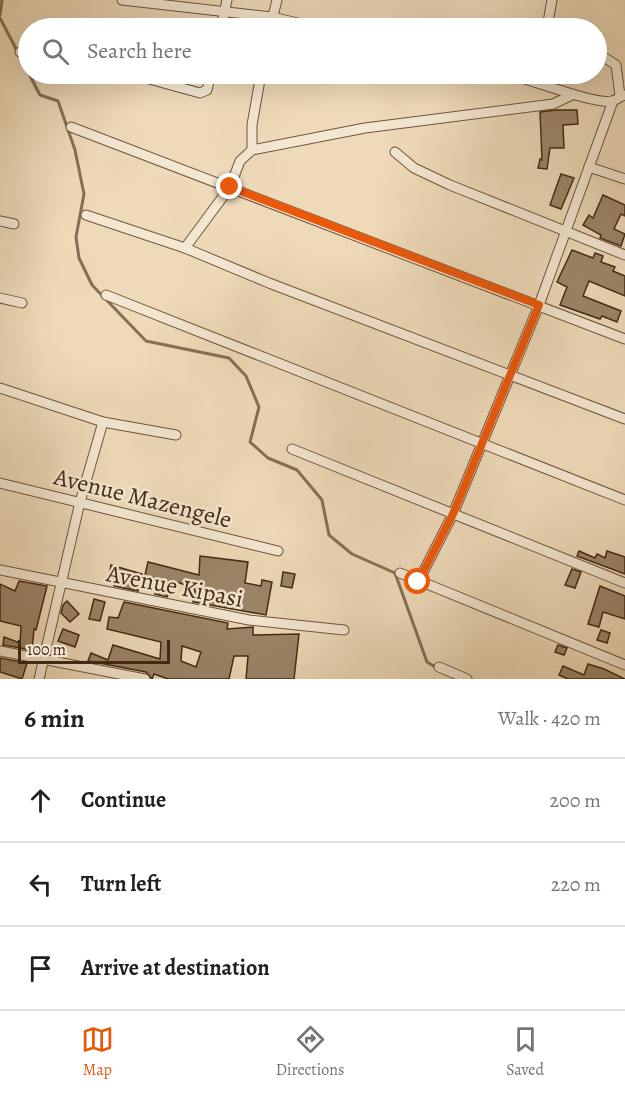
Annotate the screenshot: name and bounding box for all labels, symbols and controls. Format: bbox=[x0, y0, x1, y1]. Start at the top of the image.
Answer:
search box bbox=[18, 18, 607, 84]
icon: search bbox=[39, 35, 72, 68]
text: Search here bbox=[87, 36, 192, 66]
route end bbox=[216, 173, 242, 199]
street label: Avenue Mazengele bbox=[50, 460, 235, 536]
street label: Avenue Kipasi bbox=[103, 557, 246, 615]
route start bbox=[404, 568, 430, 594]
scale bar bbox=[18, 637, 170, 664]
text: 100 m bbox=[27, 639, 66, 661]
text: 6 min bbox=[24, 701, 85, 736]
text: Walk · 420 m bbox=[498, 705, 601, 732]
icon: ahead bbox=[24, 784, 57, 817]
text: Continue bbox=[81, 785, 166, 815]
text: 200 m bbox=[550, 787, 601, 814]
icon: left bbox=[24, 868, 57, 901]
text: Turn left bbox=[81, 869, 161, 899]
text: 220 m bbox=[551, 871, 601, 898]
icon: arrive bbox=[24, 952, 57, 985]
text: Arrive at destination bbox=[81, 953, 270, 983]
tab: Map bbox=[81, 1023, 114, 1081]
tab: Directions bbox=[276, 1023, 344, 1081]
tab: Saved bbox=[506, 1023, 544, 1081]

